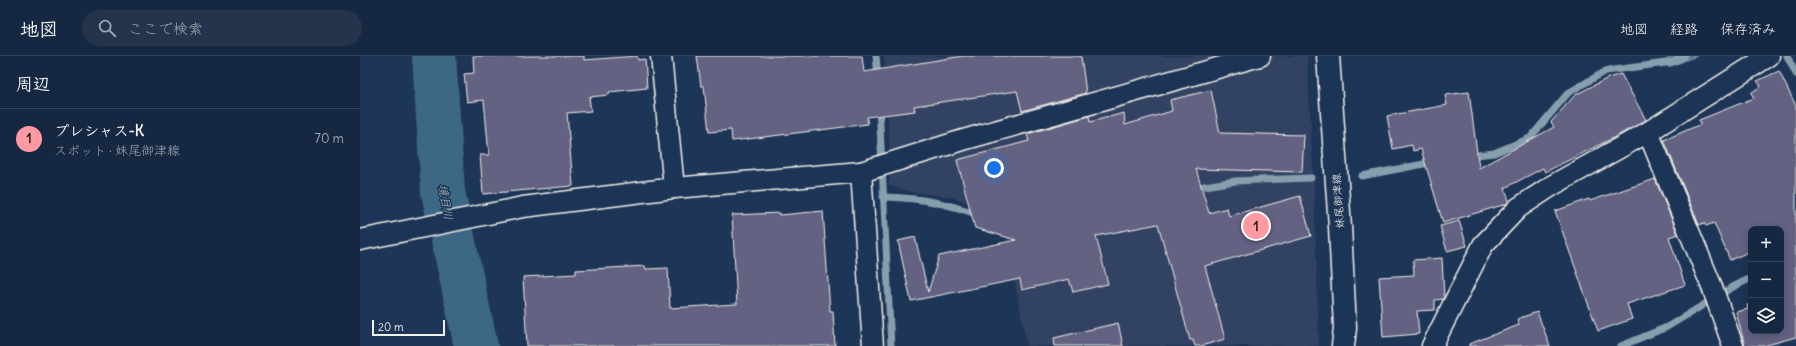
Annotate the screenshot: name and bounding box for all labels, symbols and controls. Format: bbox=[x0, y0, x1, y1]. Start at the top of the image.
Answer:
search box bbox=[82, 10, 362, 46]
text: 地図 bbox=[20, 17, 58, 41]
icon: search bbox=[96, 17, 118, 39]
text: ここで検索 bbox=[128, 19, 203, 38]
text: 地図 bbox=[1620, 20, 1648, 38]
text: 経路 bbox=[1670, 20, 1698, 38]
text: 保存済み bbox=[1720, 20, 1776, 38]
text: 周辺 bbox=[16, 73, 50, 95]
text: プレシャス-K bbox=[54, 121, 144, 140]
text: 1 bbox=[26, 130, 32, 147]
text: 70 m bbox=[315, 130, 344, 147]
text: スポット · 妹尾御津線 bbox=[54, 142, 180, 159]
your location bbox=[984, 158, 1004, 178]
street label: 妹尾御津線 bbox=[1329, 173, 1347, 229]
water label: 境目川 bbox=[435, 183, 457, 221]
pin: 1 bbox=[1243, 211, 1269, 241]
map controls bbox=[1748, 226, 1784, 334]
button: + bbox=[1748, 226, 1784, 262]
button: − bbox=[1748, 262, 1784, 298]
button: layers bbox=[1748, 298, 1784, 334]
scale bar bbox=[372, 318, 445, 337]
text: 20 m bbox=[378, 320, 404, 334]

